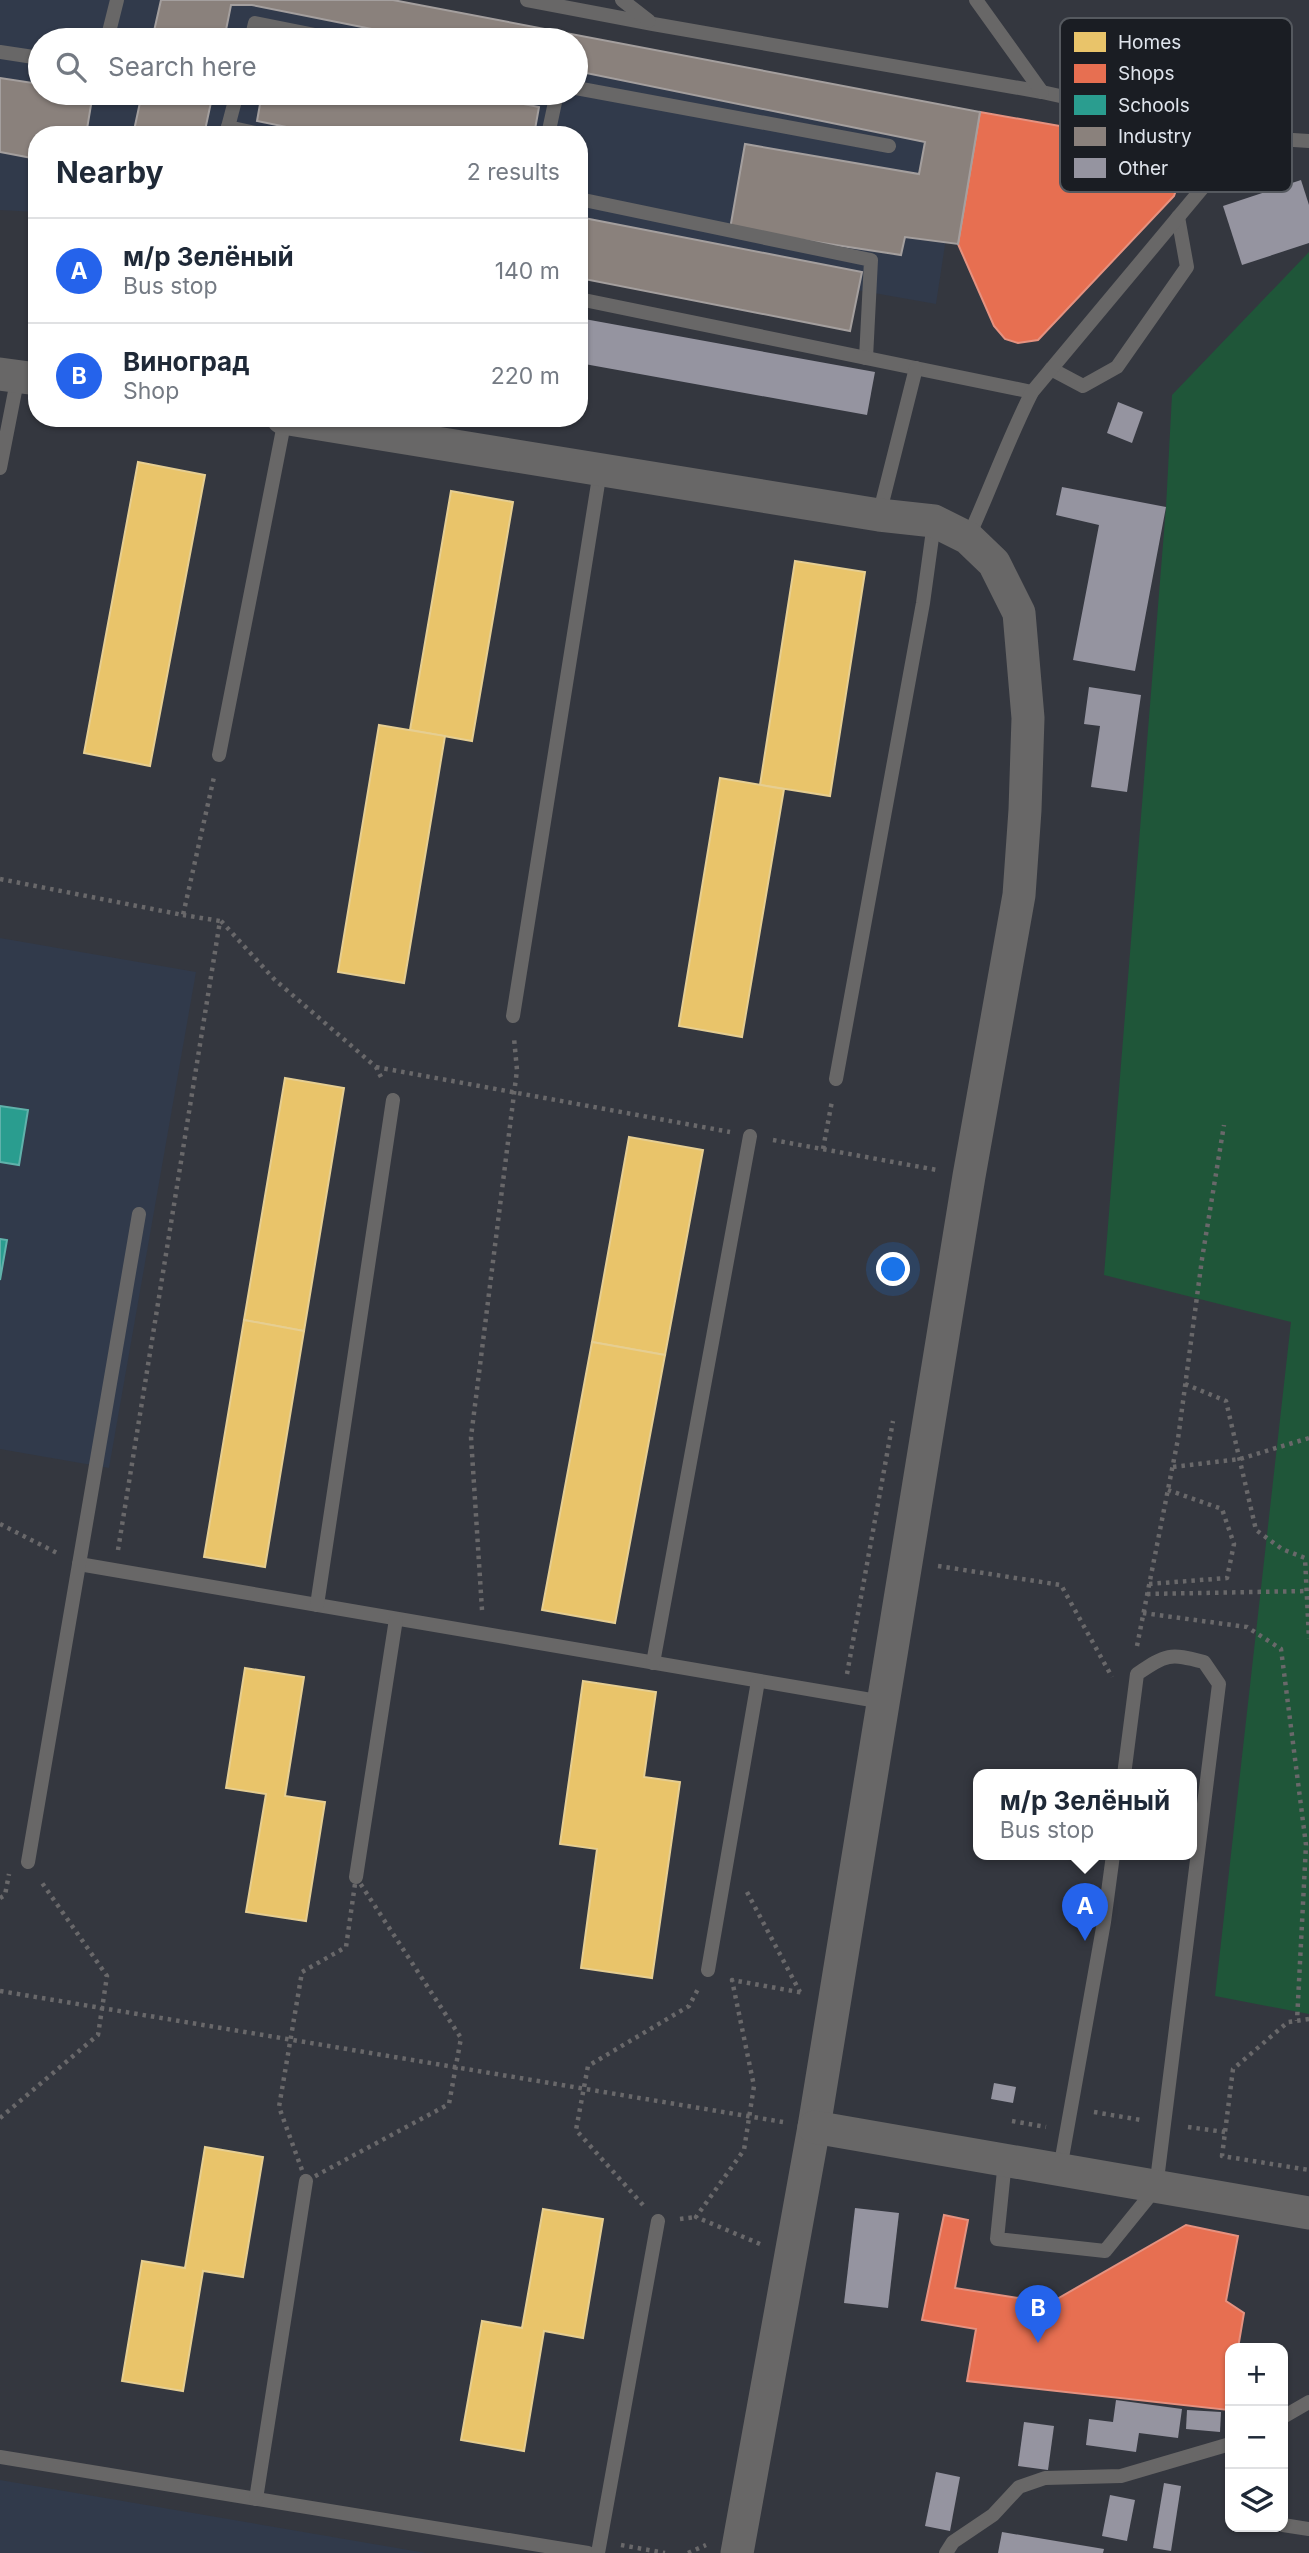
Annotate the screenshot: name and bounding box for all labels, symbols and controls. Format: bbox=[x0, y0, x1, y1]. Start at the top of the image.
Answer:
legend bbox=[1060, 18, 1292, 192]
search box bbox=[28, 28, 588, 105]
text: Homes bbox=[1118, 31, 1181, 54]
icon: search bbox=[52, 48, 90, 86]
text: Search here bbox=[108, 51, 257, 82]
text: Shops bbox=[1118, 62, 1174, 85]
text: Schools bbox=[1118, 94, 1190, 117]
text: Industry bbox=[1118, 125, 1192, 148]
text: Nearby bbox=[56, 154, 164, 190]
text: Other bbox=[1118, 157, 1168, 180]
text: 2 results bbox=[467, 158, 560, 186]
text: м/р Зелёный bbox=[123, 241, 294, 272]
text: A bbox=[70, 257, 88, 285]
text: 140 m bbox=[495, 257, 560, 285]
text: Bus stop bbox=[123, 272, 218, 300]
text: Виноград bbox=[123, 346, 250, 377]
text: B bbox=[71, 362, 87, 390]
text: 220 m bbox=[491, 362, 560, 390]
text: Shop bbox=[123, 377, 179, 405]
your location bbox=[876, 1252, 910, 1286]
popup bbox=[973, 1769, 1197, 1860]
text: м/р Зелёный bbox=[1000, 1785, 1170, 1816]
text: Bus stop bbox=[1000, 1816, 1094, 1844]
pin: A bbox=[1062, 1883, 1108, 1941]
pin: B bbox=[1015, 2285, 1061, 2343]
map controls bbox=[1225, 2343, 1288, 2532]
button: + bbox=[1225, 2343, 1288, 2406]
button: − bbox=[1225, 2406, 1288, 2469]
button: layers bbox=[1225, 2469, 1288, 2532]

